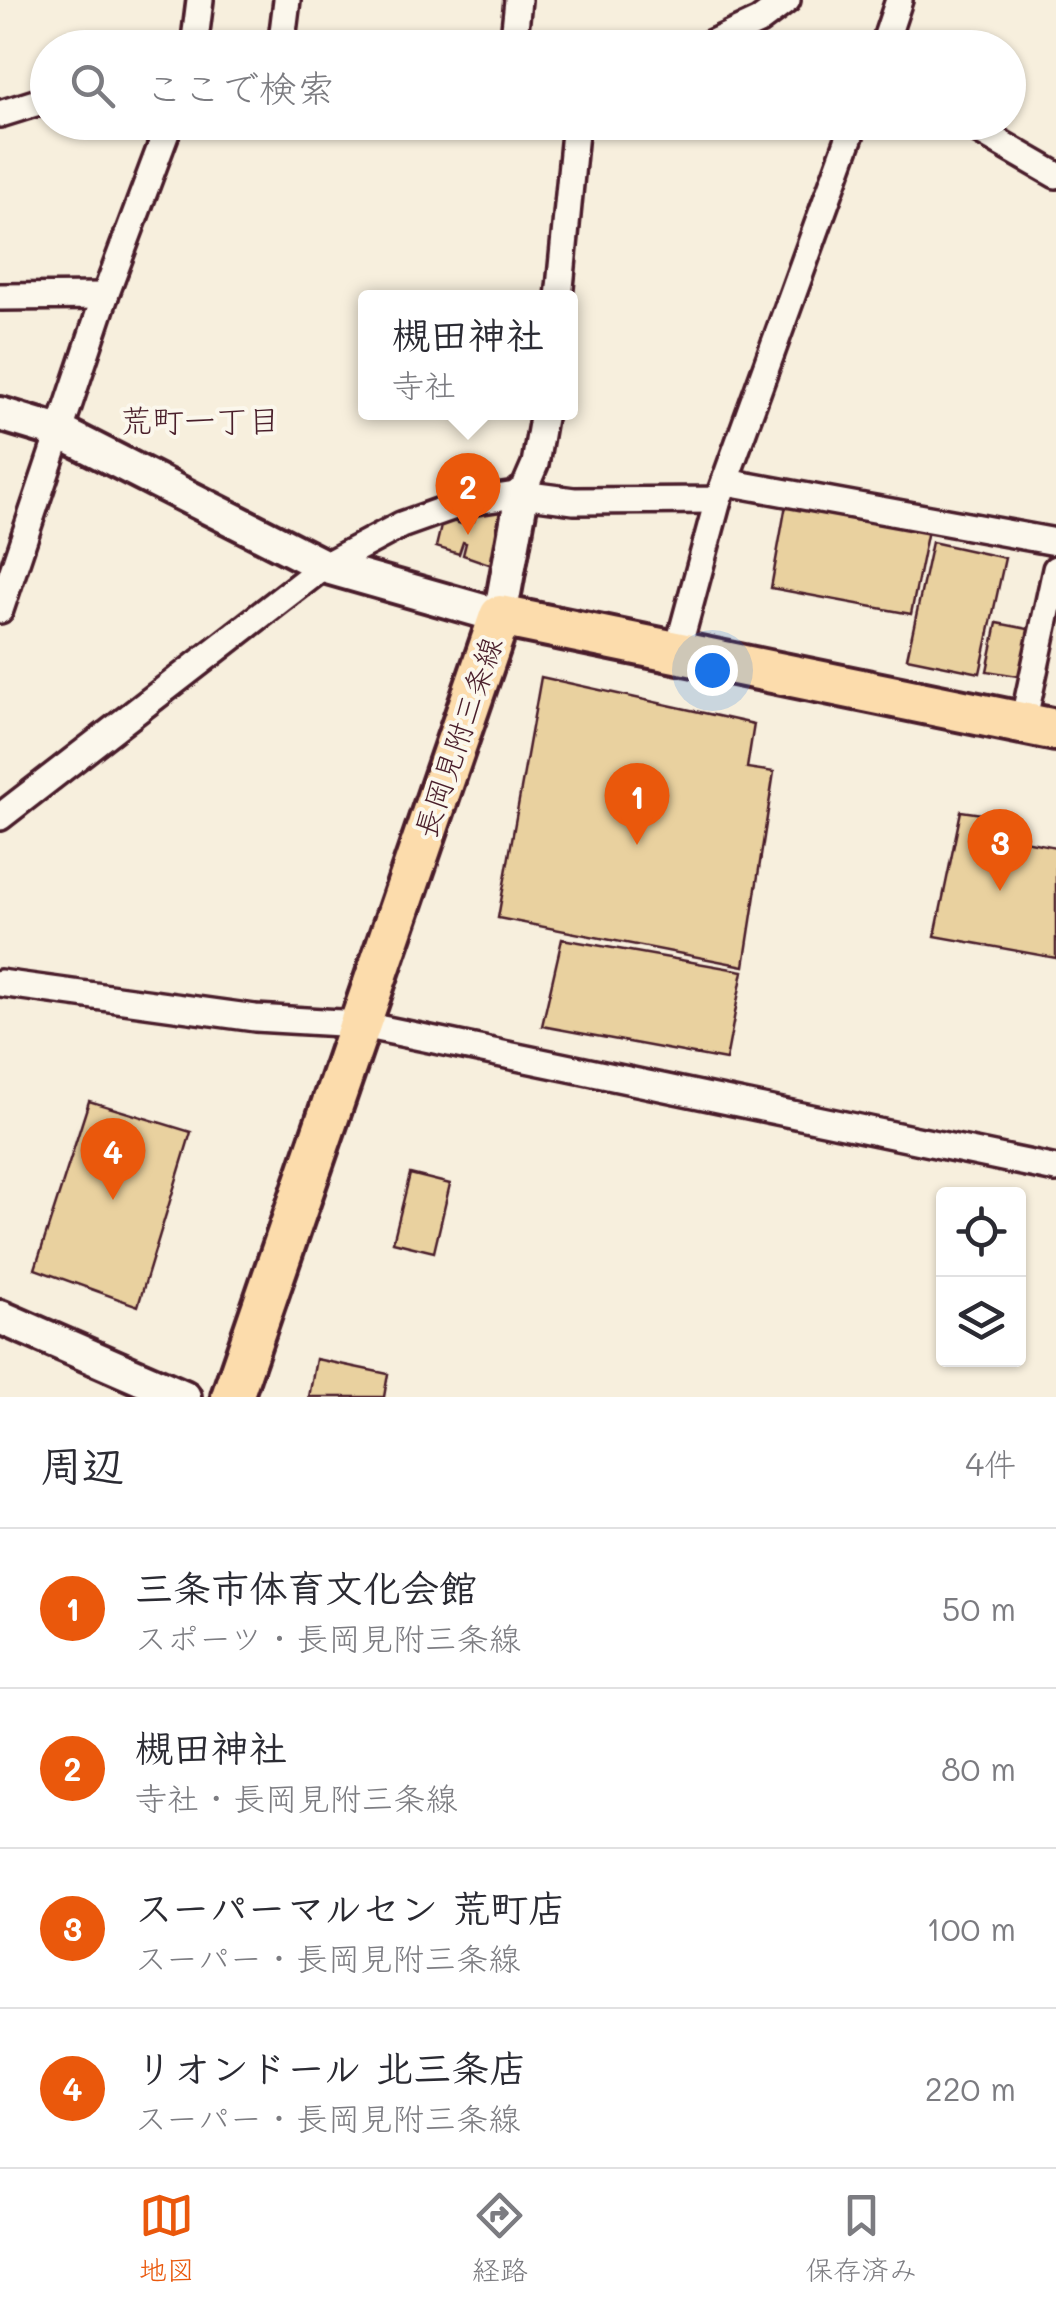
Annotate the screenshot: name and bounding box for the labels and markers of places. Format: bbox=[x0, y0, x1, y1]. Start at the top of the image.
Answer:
pin: 2 bbox=[436, 452, 500, 535]
pin: 1 bbox=[604, 762, 670, 845]
pin: 3 bbox=[968, 808, 1032, 891]
pin: 4 bbox=[80, 1118, 146, 1200]

